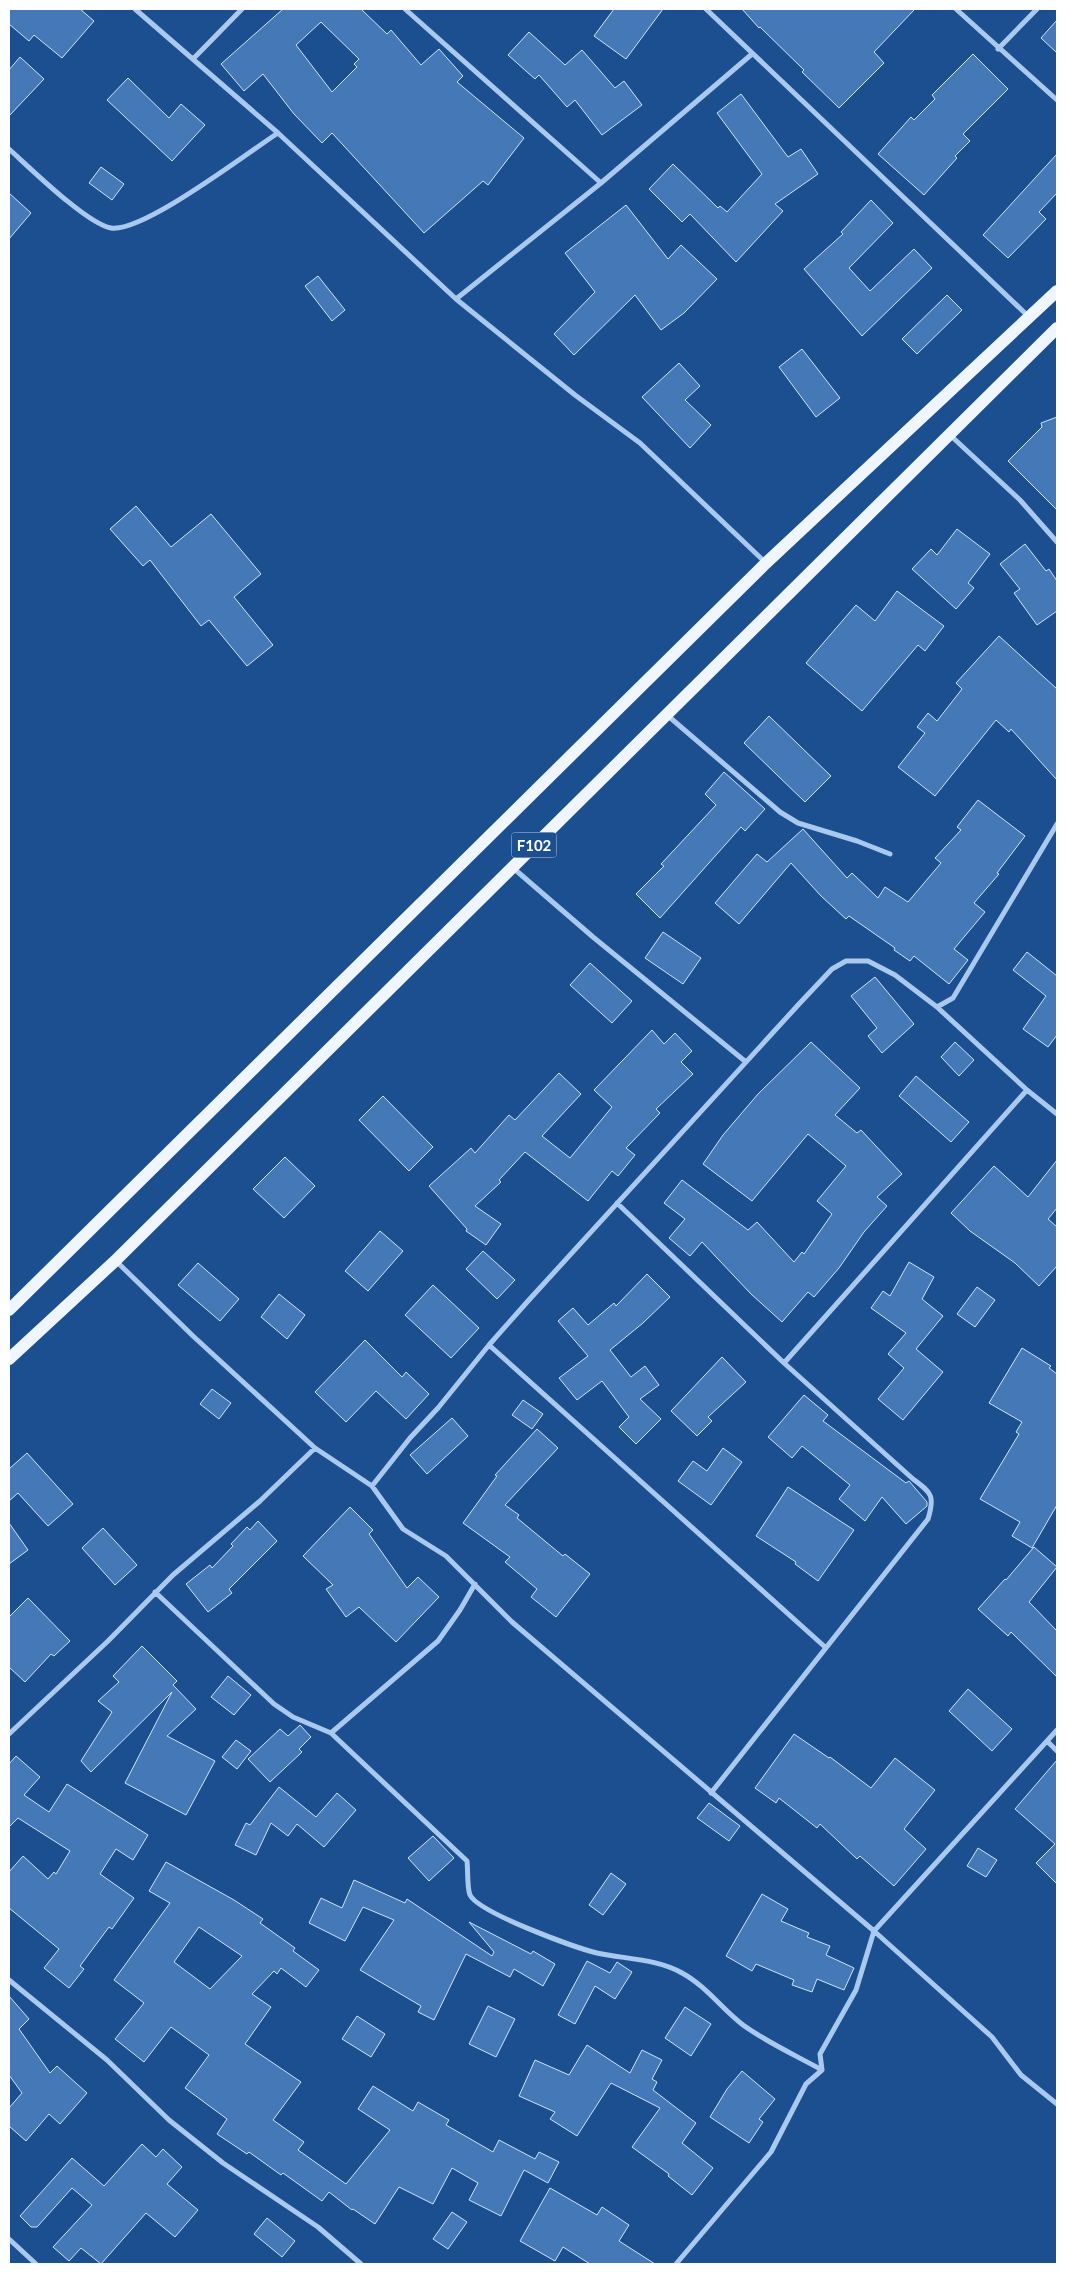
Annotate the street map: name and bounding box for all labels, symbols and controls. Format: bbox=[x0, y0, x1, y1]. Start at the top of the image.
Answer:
road number: F102 bbox=[512, 832, 556, 858]

